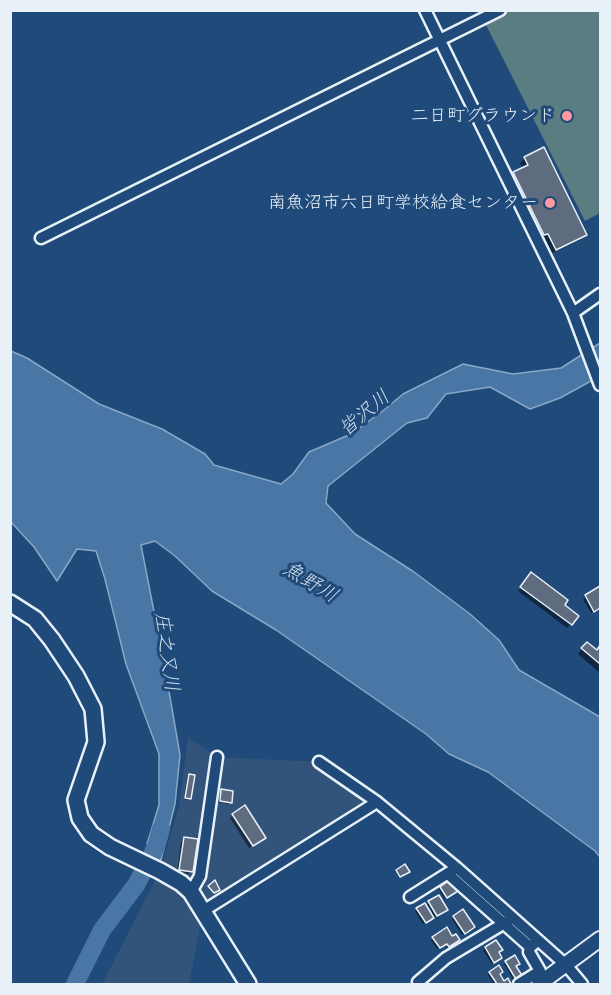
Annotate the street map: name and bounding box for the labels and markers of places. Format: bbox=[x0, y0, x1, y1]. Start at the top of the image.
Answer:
place label: 二日町グラウンド bbox=[411, 105, 555, 127]
marker: 二日町グラウンド bbox=[560, 109, 574, 123]
place label: 南魚沼市六日町学校給食センター bbox=[268, 192, 538, 214]
marker: 南魚沼市六日町学校給食センター bbox=[543, 196, 557, 210]

